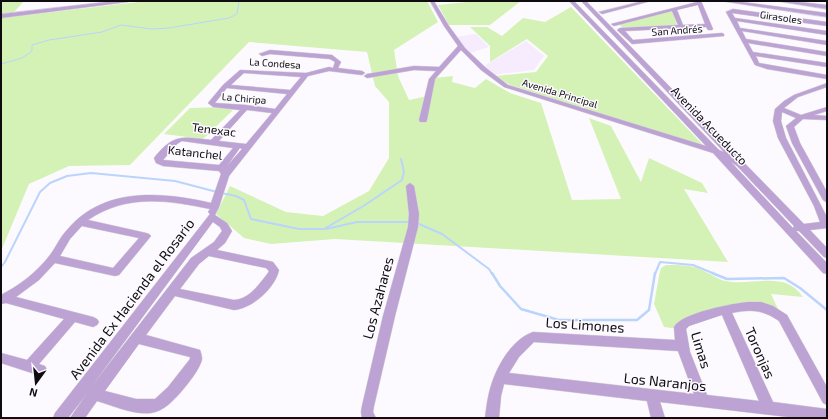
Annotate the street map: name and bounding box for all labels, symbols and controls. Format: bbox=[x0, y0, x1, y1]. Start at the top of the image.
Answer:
street label: Girasoles bbox=[759, 8, 803, 26]
street label: San Andrés bbox=[651, 22, 703, 38]
street label: La Condesa bbox=[249, 55, 301, 71]
street label: Avenida Principal bbox=[521, 76, 599, 110]
street label: Avenida Acueducto bbox=[669, 83, 751, 167]
street label: La Chiripa bbox=[221, 90, 267, 106]
street label: Tenexac bbox=[191, 119, 237, 139]
street label: Katanchel bbox=[167, 142, 223, 162]
street label: Avenida Ex Hacienda el Rosario bbox=[66, 215, 198, 382]
street label: Los Azahares bbox=[358, 255, 397, 341]
street label: Los Limones bbox=[545, 313, 625, 336]
street label: Toronjas bbox=[742, 325, 779, 381]
street label: Limas bbox=[688, 329, 715, 370]
north arrow bbox=[16, 363, 56, 403]
street label: Los Naranjos bbox=[623, 369, 707, 394]
text: N bbox=[28, 386, 39, 400]

